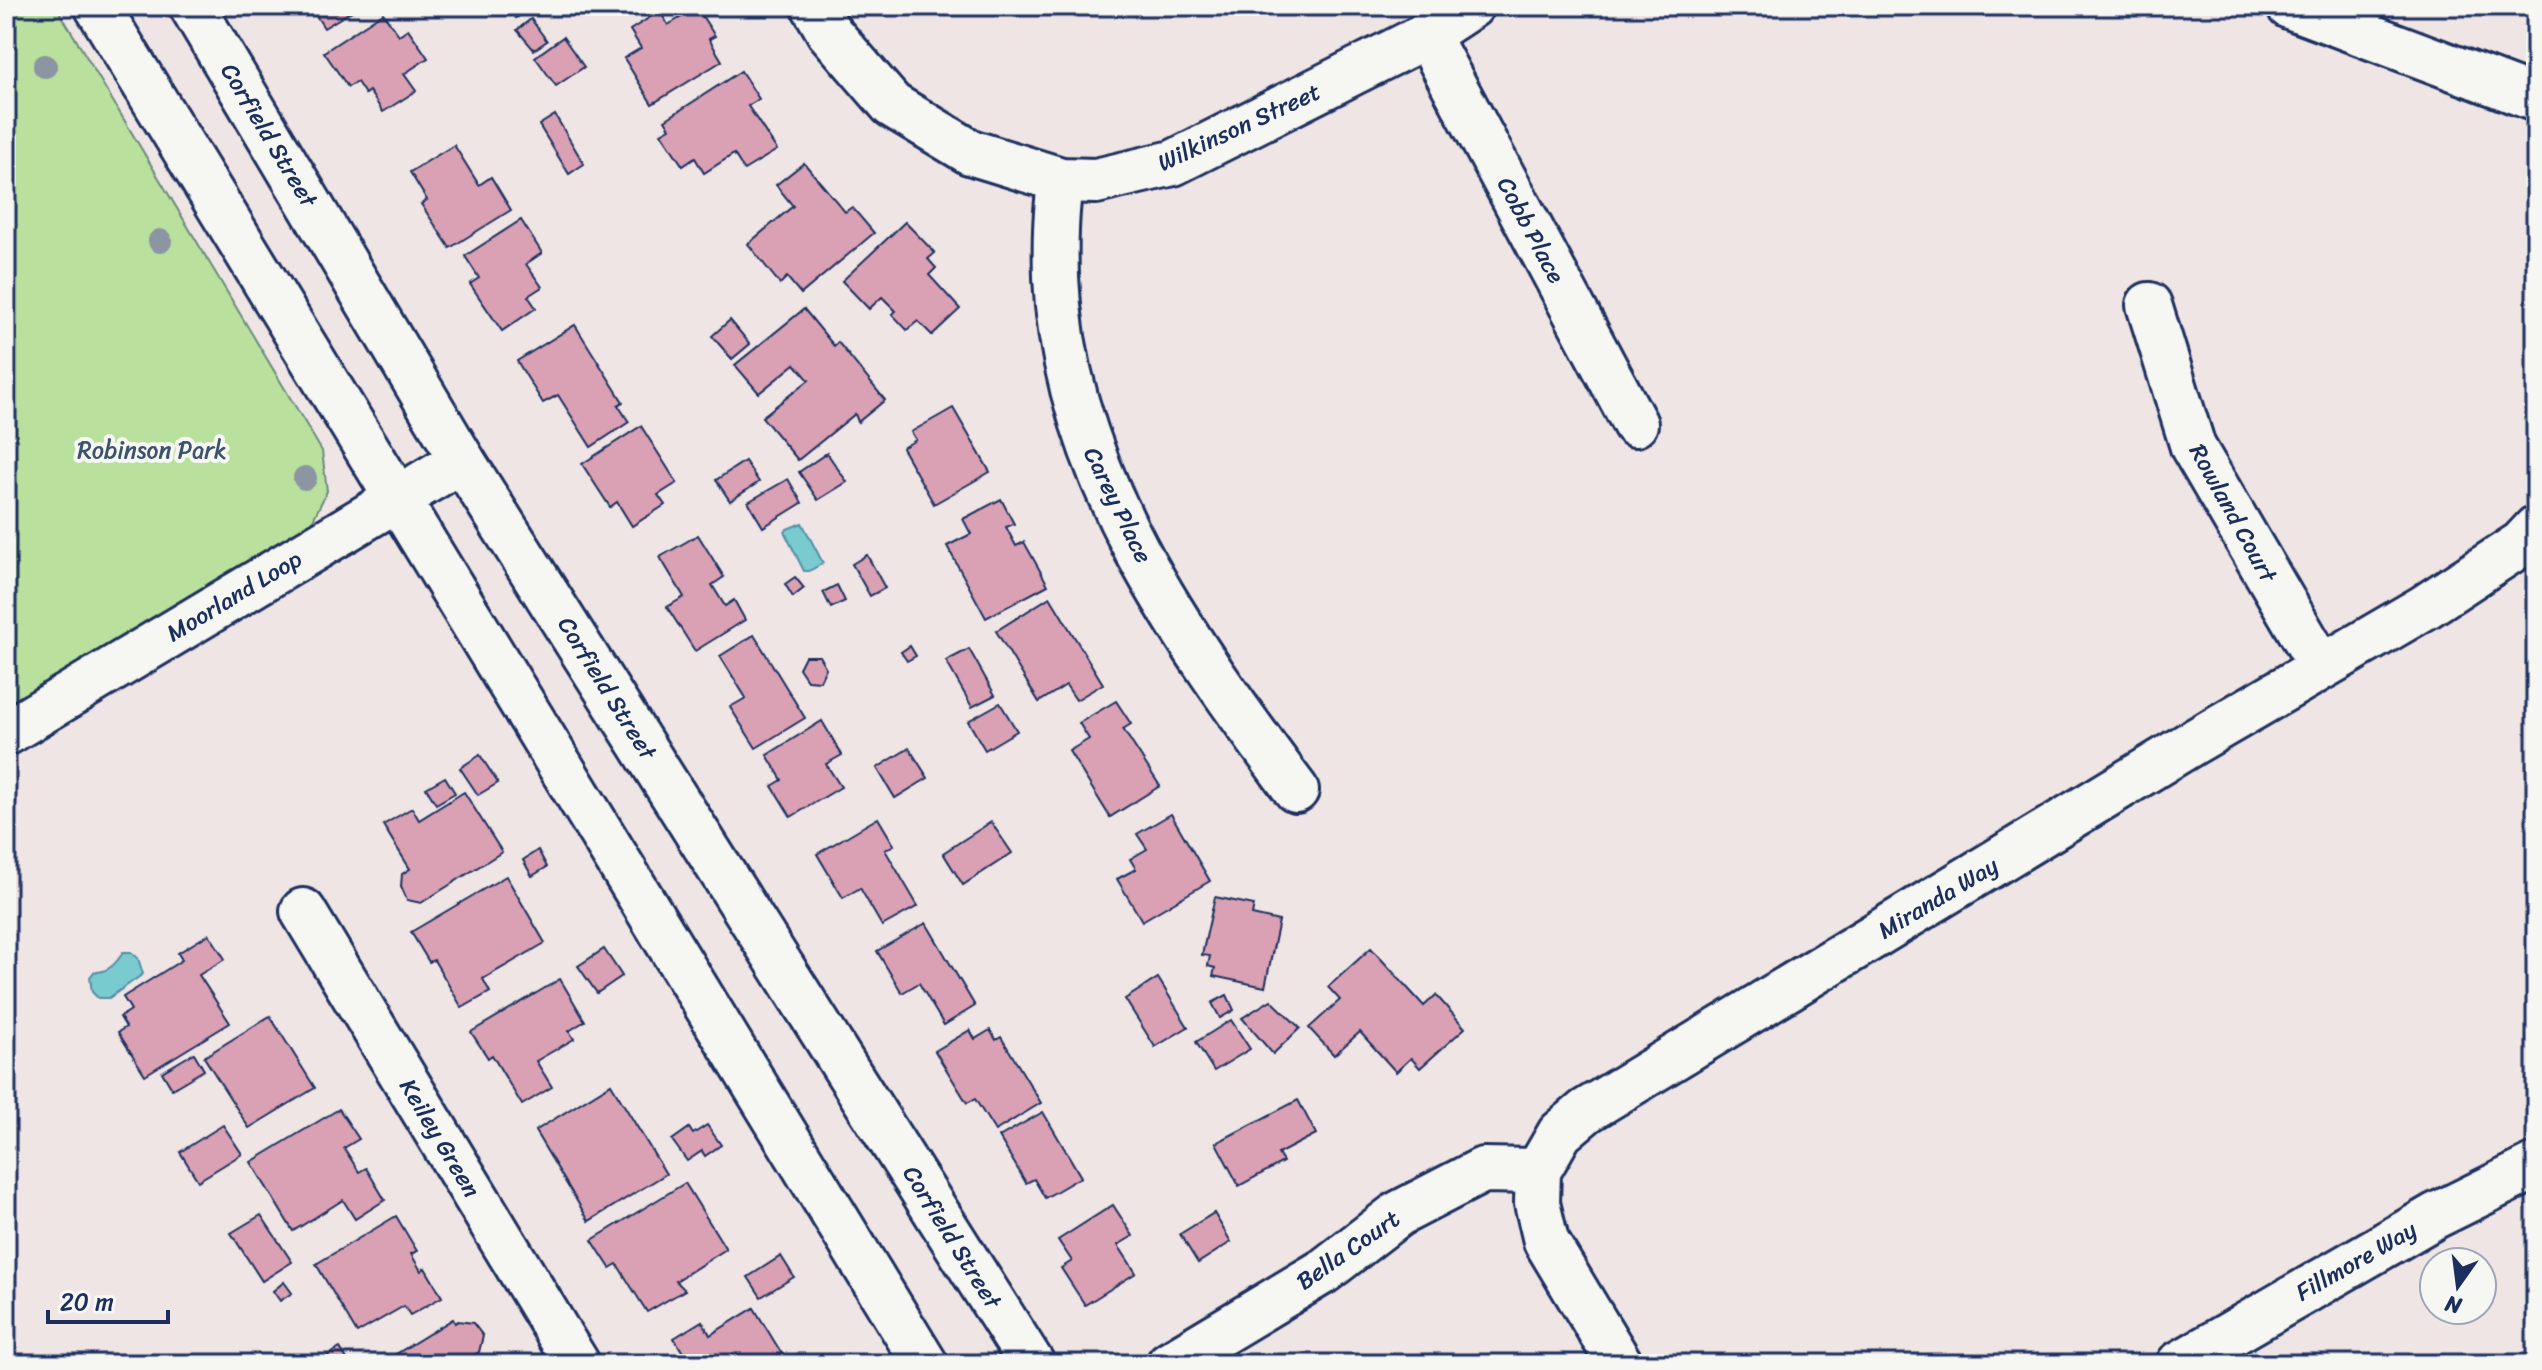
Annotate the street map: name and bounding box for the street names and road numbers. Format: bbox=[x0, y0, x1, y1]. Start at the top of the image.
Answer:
street label: Corfield Street bbox=[209, 55, 330, 217]
street label: Wilkinson Street bbox=[1150, 71, 1328, 183]
street label: Cobb Place bbox=[1485, 169, 1577, 291]
street label: Rowland Court bbox=[2177, 436, 2289, 591]
street label: Carey Place bbox=[1072, 440, 1164, 570]
street label: Moorland Loop bbox=[158, 538, 311, 653]
street label: Corfield Street bbox=[546, 608, 669, 769]
street label: Miranda Way bbox=[1869, 845, 2007, 951]
street label: Keiley Green bbox=[388, 1070, 492, 1206]
street label: Corfield Street bbox=[891, 1157, 1014, 1318]
street label: Bella Court bbox=[1287, 1199, 1409, 1301]
street label: Fillmore Way bbox=[2287, 1209, 2425, 1313]

